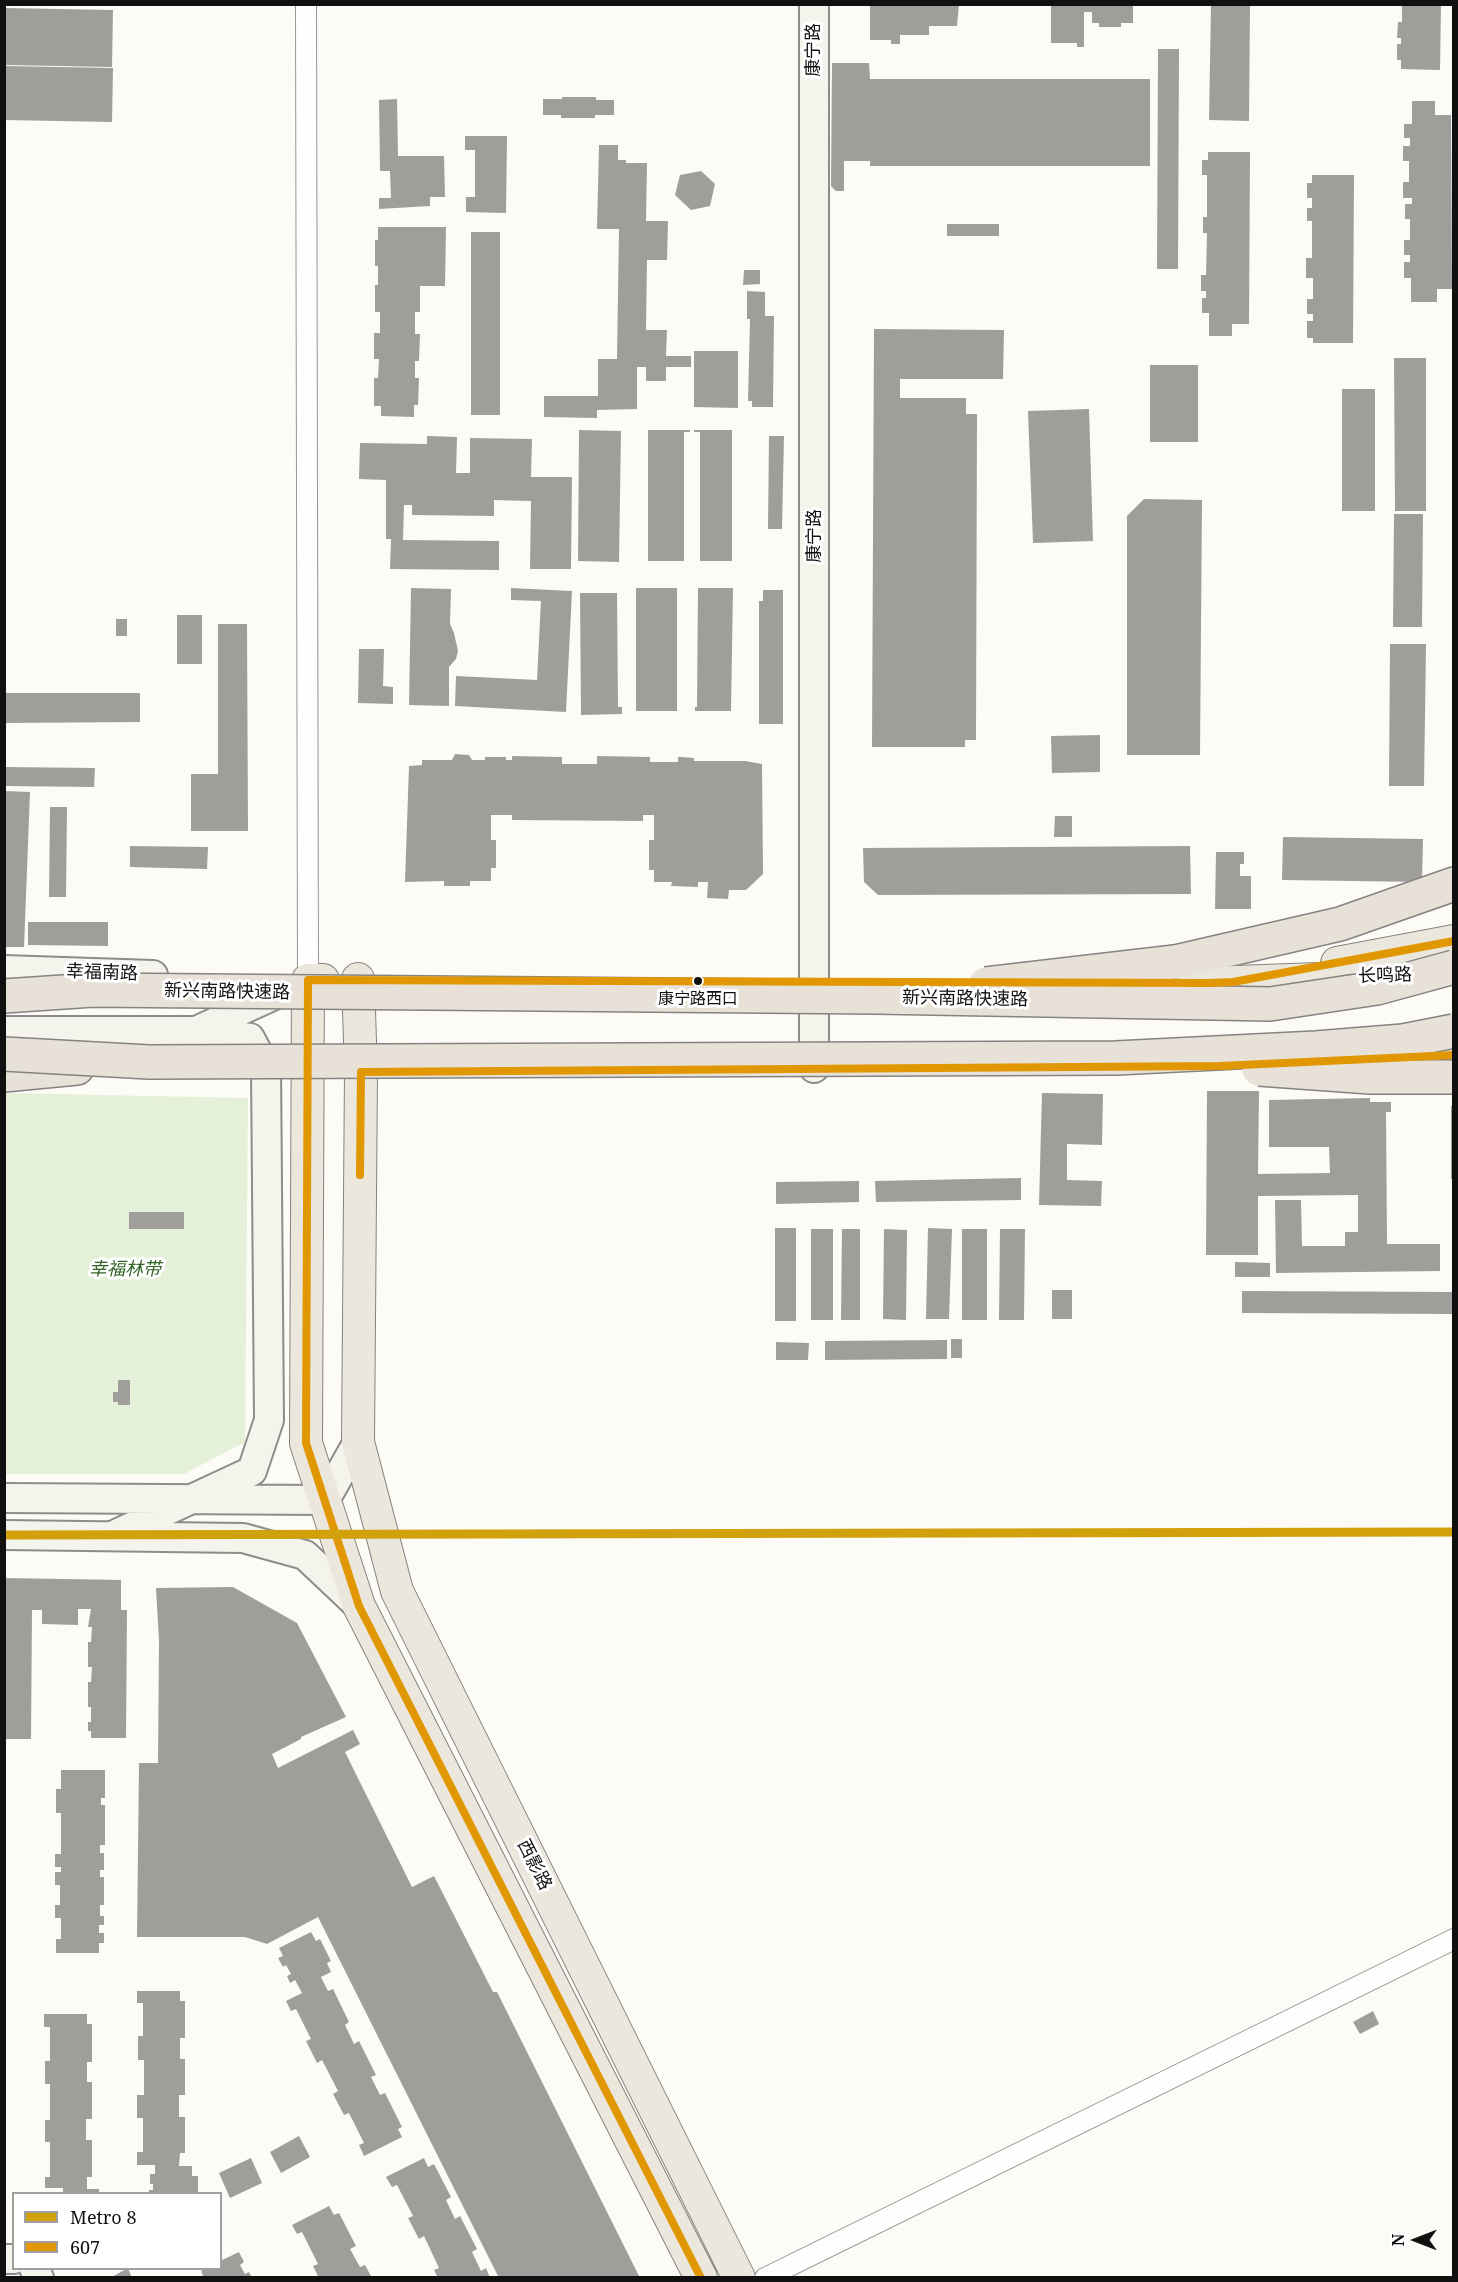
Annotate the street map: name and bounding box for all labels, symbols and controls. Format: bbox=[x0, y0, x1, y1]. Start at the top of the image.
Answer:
street label: 康宁路 bbox=[803, 23, 825, 77]
street label: 康宁路 bbox=[804, 509, 826, 563]
street label: 幸福南路 bbox=[66, 961, 138, 985]
street label: 长鸣路 bbox=[1358, 964, 1412, 988]
marker: 康宁路西口 bbox=[692, 975, 704, 987]
street label: 新兴南路快速路 bbox=[164, 980, 290, 1004]
street label: 新兴南路快速路 bbox=[902, 987, 1028, 1011]
place label: 康宁路西口 bbox=[658, 989, 738, 1009]
park label: 幸福林带 bbox=[89, 1259, 161, 1281]
street label: 西影路 bbox=[512, 1836, 556, 1894]
legend bbox=[12, 2192, 222, 2270]
text: Metro 8 bbox=[70, 2205, 136, 2229]
north arrow bbox=[1386, 2210, 1446, 2270]
text: N bbox=[1387, 2234, 1409, 2246]
text: 607 bbox=[70, 2235, 100, 2259]

